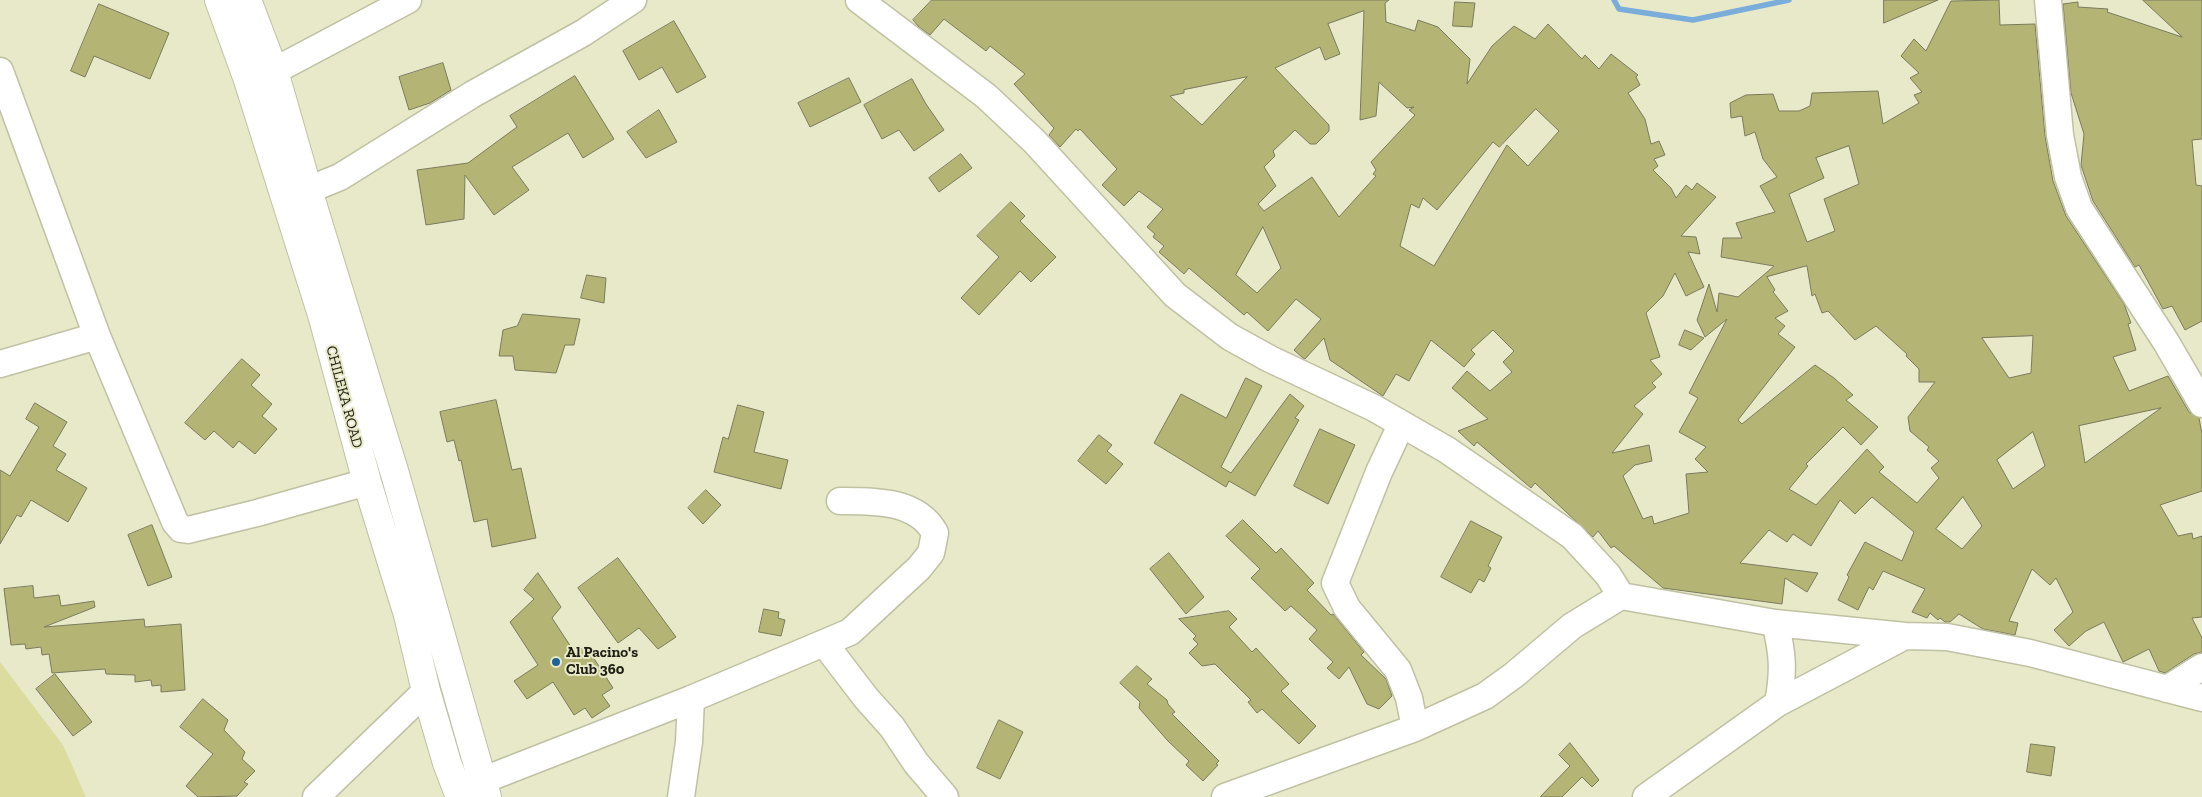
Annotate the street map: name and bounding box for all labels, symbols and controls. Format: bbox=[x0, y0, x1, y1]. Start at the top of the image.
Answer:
street label: CHILEKA ROAD bbox=[322, 344, 366, 450]
place label: Al Pacino's Club 360 bbox=[566, 644, 638, 679]
marker: Al Pacino's Club 360 bbox=[550, 656, 562, 668]

